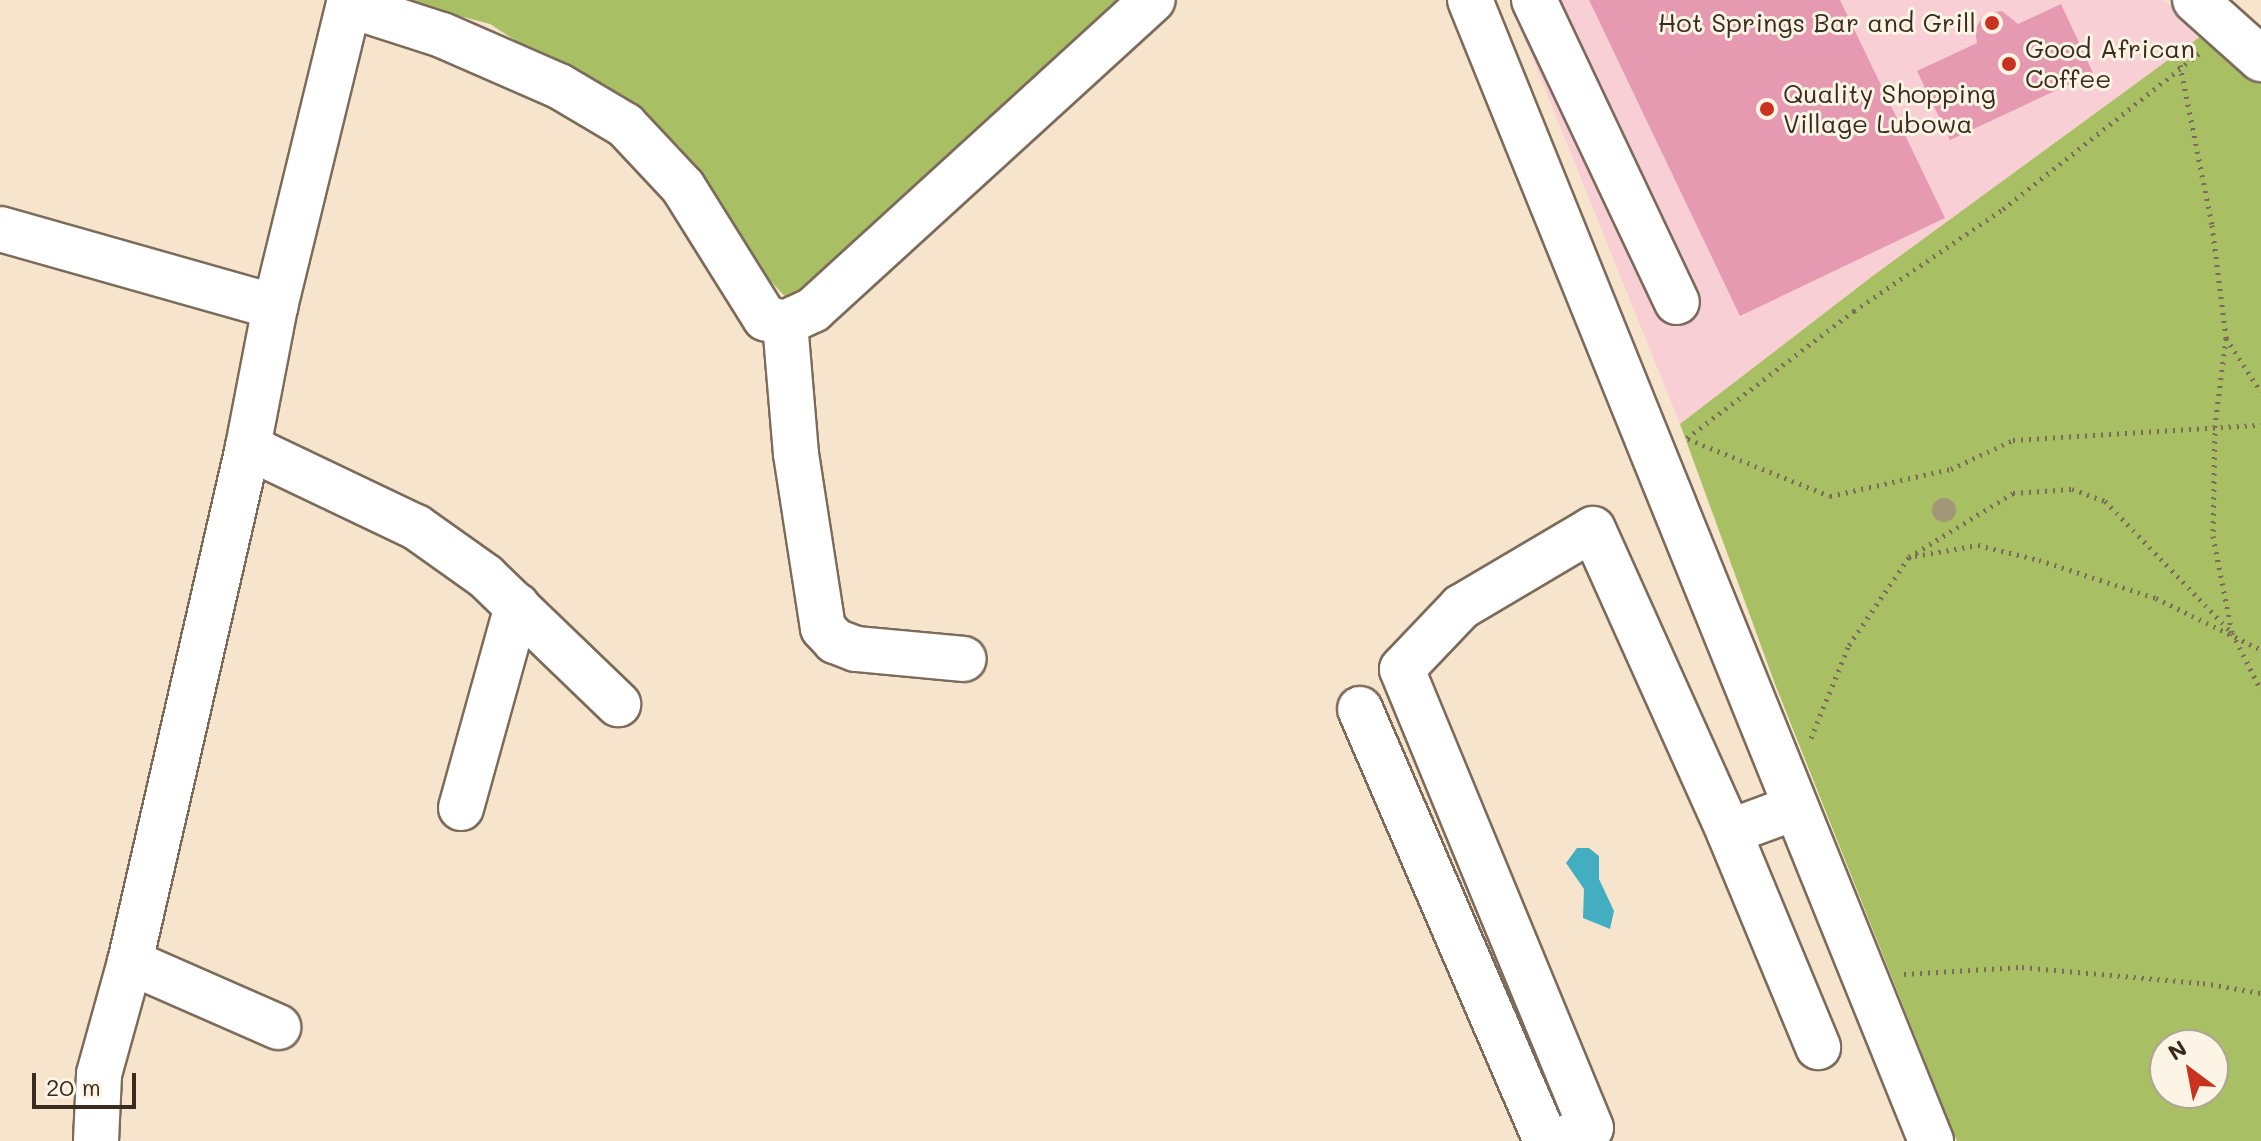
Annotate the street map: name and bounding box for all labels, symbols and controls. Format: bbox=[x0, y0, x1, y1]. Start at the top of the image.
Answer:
place label: Hot Springs Bar and Grill bbox=[1658, 7, 1976, 39]
marker: Hot Springs Bar and Grill bbox=[1983, 14, 2001, 32]
place label: Good African Coffee bbox=[2025, 33, 2195, 94]
marker: Good African Coffee bbox=[2000, 55, 2018, 73]
place label: Quality Shopping Village Lubowa bbox=[1783, 78, 1996, 140]
marker: Quality Shopping Village Lubowa bbox=[1758, 100, 1776, 118]
north arrow bbox=[2149, 1029, 2229, 1109]
text: N bbox=[2162, 1033, 2192, 1067]
scale bar bbox=[36, 1057, 140, 1107]
text: 20 m bbox=[46, 1071, 101, 1102]

